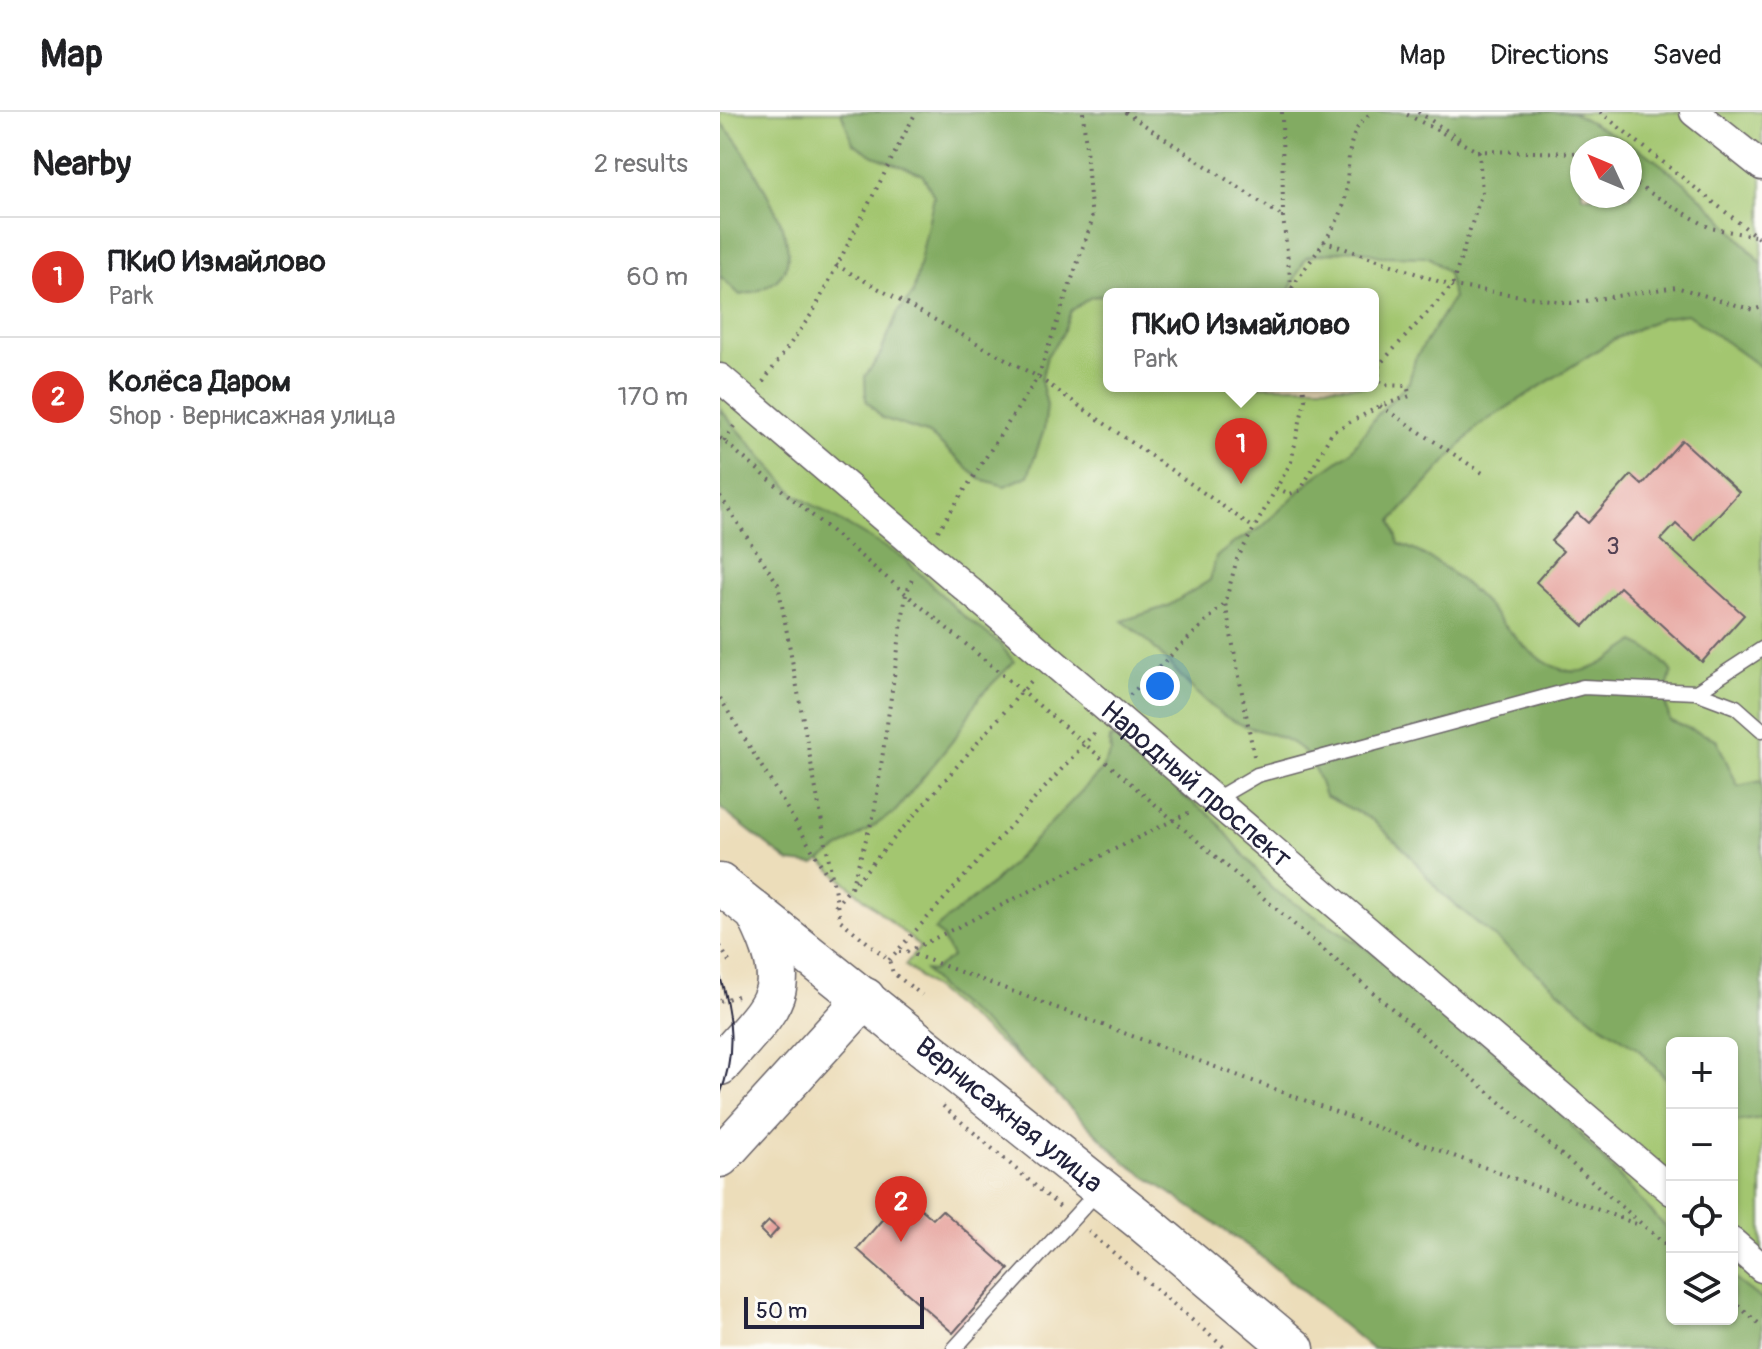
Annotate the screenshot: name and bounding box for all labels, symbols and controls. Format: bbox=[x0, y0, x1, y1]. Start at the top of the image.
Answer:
text: Map bbox=[40, 31, 103, 79]
text: Map bbox=[1399, 38, 1446, 73]
text: Directions bbox=[1490, 38, 1609, 73]
text: Saved bbox=[1653, 38, 1722, 73]
north arrow bbox=[1570, 136, 1642, 208]
text: Nearby bbox=[32, 143, 131, 186]
text: 2 results bbox=[594, 148, 688, 180]
text: ПКиО Измайлово bbox=[108, 243, 326, 280]
text: 1 bbox=[53, 261, 63, 293]
text: 60 m bbox=[626, 261, 688, 293]
text: Park bbox=[108, 280, 154, 312]
popup bbox=[1103, 288, 1379, 392]
text: ПКиО Измайлово bbox=[1132, 306, 1350, 343]
text: Park bbox=[1132, 343, 1178, 375]
text: Колёса Даром bbox=[108, 363, 291, 400]
text: 2 bbox=[51, 381, 65, 413]
text: 170 m bbox=[618, 381, 688, 413]
text: Shop · Вернисажная улица bbox=[108, 400, 395, 432]
pin: 1 bbox=[1215, 418, 1267, 484]
house number: 3 bbox=[1606, 532, 1620, 561]
your location bbox=[1140, 666, 1180, 706]
street label: Народный проспект bbox=[1093, 693, 1299, 876]
street label: Вернисажная улица bbox=[908, 1029, 1110, 1201]
map controls bbox=[1666, 1037, 1738, 1325]
button: + bbox=[1666, 1037, 1738, 1109]
button: − bbox=[1666, 1109, 1738, 1181]
pin: 2 bbox=[875, 1176, 927, 1242]
button: locate bbox=[1666, 1181, 1738, 1253]
button: layers bbox=[1666, 1253, 1738, 1325]
scale bar bbox=[744, 1293, 924, 1329]
text: 50 m bbox=[756, 1297, 807, 1325]

